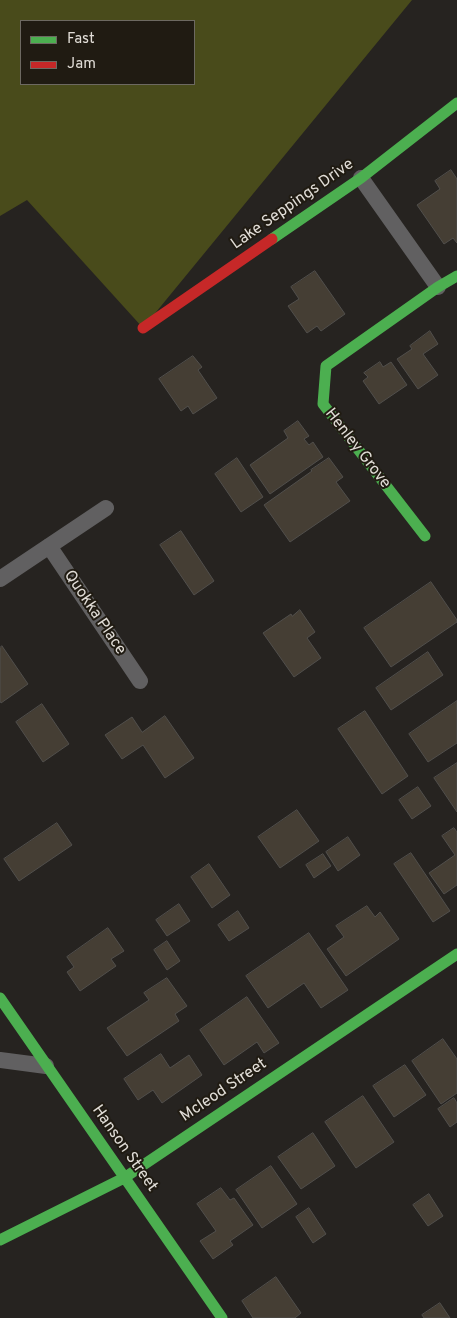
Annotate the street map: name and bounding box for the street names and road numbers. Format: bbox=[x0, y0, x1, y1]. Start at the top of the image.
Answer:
street label: Lake Seppings Drive bbox=[228, 155, 358, 255]
street label: Henley Grove bbox=[320, 405, 394, 493]
street label: Quokka Place bbox=[59, 567, 129, 659]
street label: Mcleod Street bbox=[177, 1055, 271, 1127]
street label: Hanson Street bbox=[87, 1102, 161, 1196]

